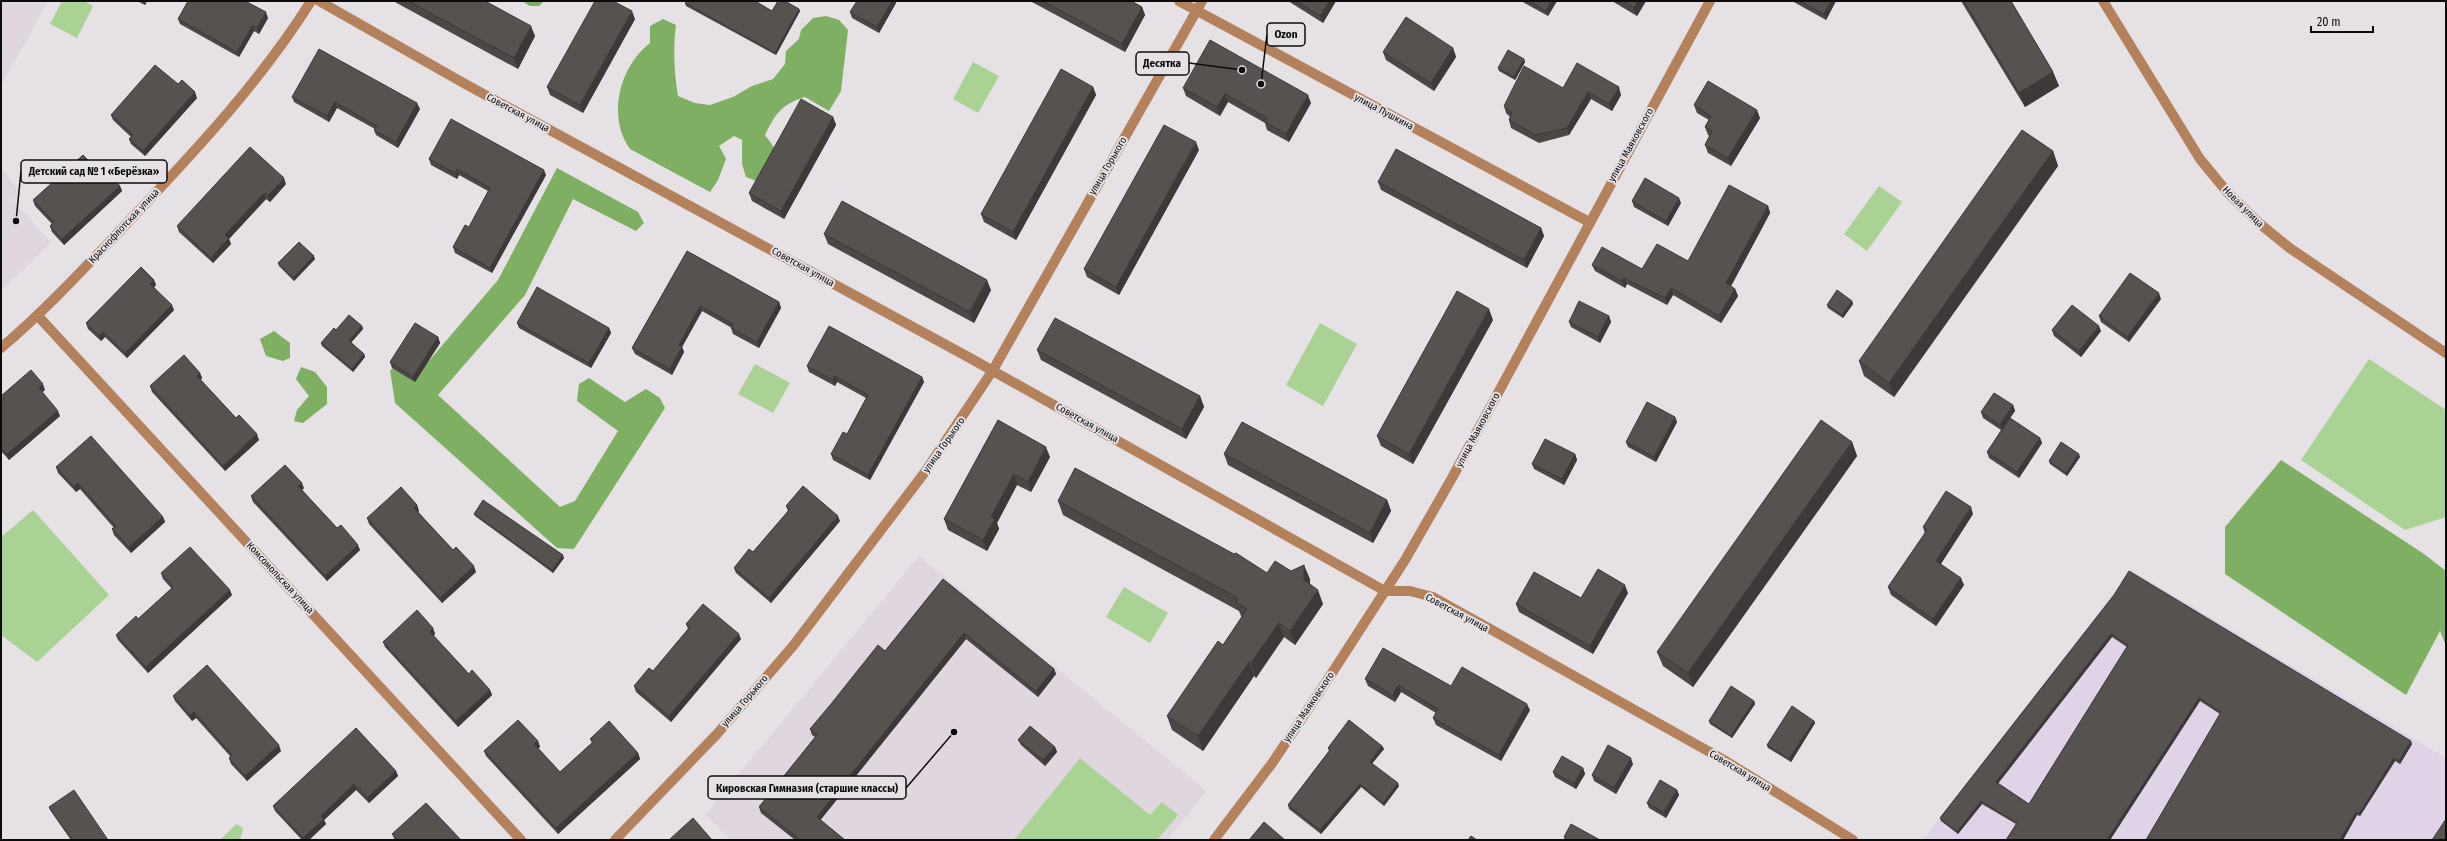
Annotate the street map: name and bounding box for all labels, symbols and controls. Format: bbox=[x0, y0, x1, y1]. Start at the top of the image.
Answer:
scale bar bbox=[2311, 8, 2373, 34]
text: 20 m bbox=[2317, 15, 2341, 29]
callout: Ozon bbox=[1267, 23, 1305, 46]
text: Ozon bbox=[1275, 28, 1298, 41]
callout: Десятка bbox=[1136, 52, 1189, 75]
text: Десятка bbox=[1142, 57, 1181, 70]
street label: Советская улица bbox=[484, 91, 552, 135]
street label: улица Пушкина bbox=[1352, 91, 1416, 133]
street label: улица Маяковского bbox=[1606, 106, 1656, 184]
street label: улица Горького bbox=[1087, 135, 1129, 197]
callout: Детский сад № 1 «Берёзка» bbox=[21, 160, 167, 183]
text: Детский сад № 1 «Берёзка» bbox=[28, 165, 160, 178]
street label: Новая улица bbox=[2220, 184, 2266, 230]
street label: Краснофлотская улица bbox=[86, 186, 162, 266]
street label: Советская улица bbox=[770, 245, 836, 289]
street label: улица Маяковского bbox=[1453, 391, 1503, 469]
street label: Советская улица bbox=[1054, 401, 1120, 445]
street label: улица Горького bbox=[920, 415, 968, 475]
street label: Комсомольская улица bbox=[244, 540, 316, 616]
street label: Советская улица bbox=[1423, 591, 1491, 635]
street label: улица Маяковского bbox=[1281, 670, 1337, 744]
street label: улица Горького bbox=[719, 673, 771, 729]
street label: Советская улица bbox=[1707, 748, 1773, 794]
callout: Кировская Гимназия (старшие классы) bbox=[708, 776, 906, 799]
text: Кировская Гимназия (старшие классы) bbox=[716, 782, 899, 795]

